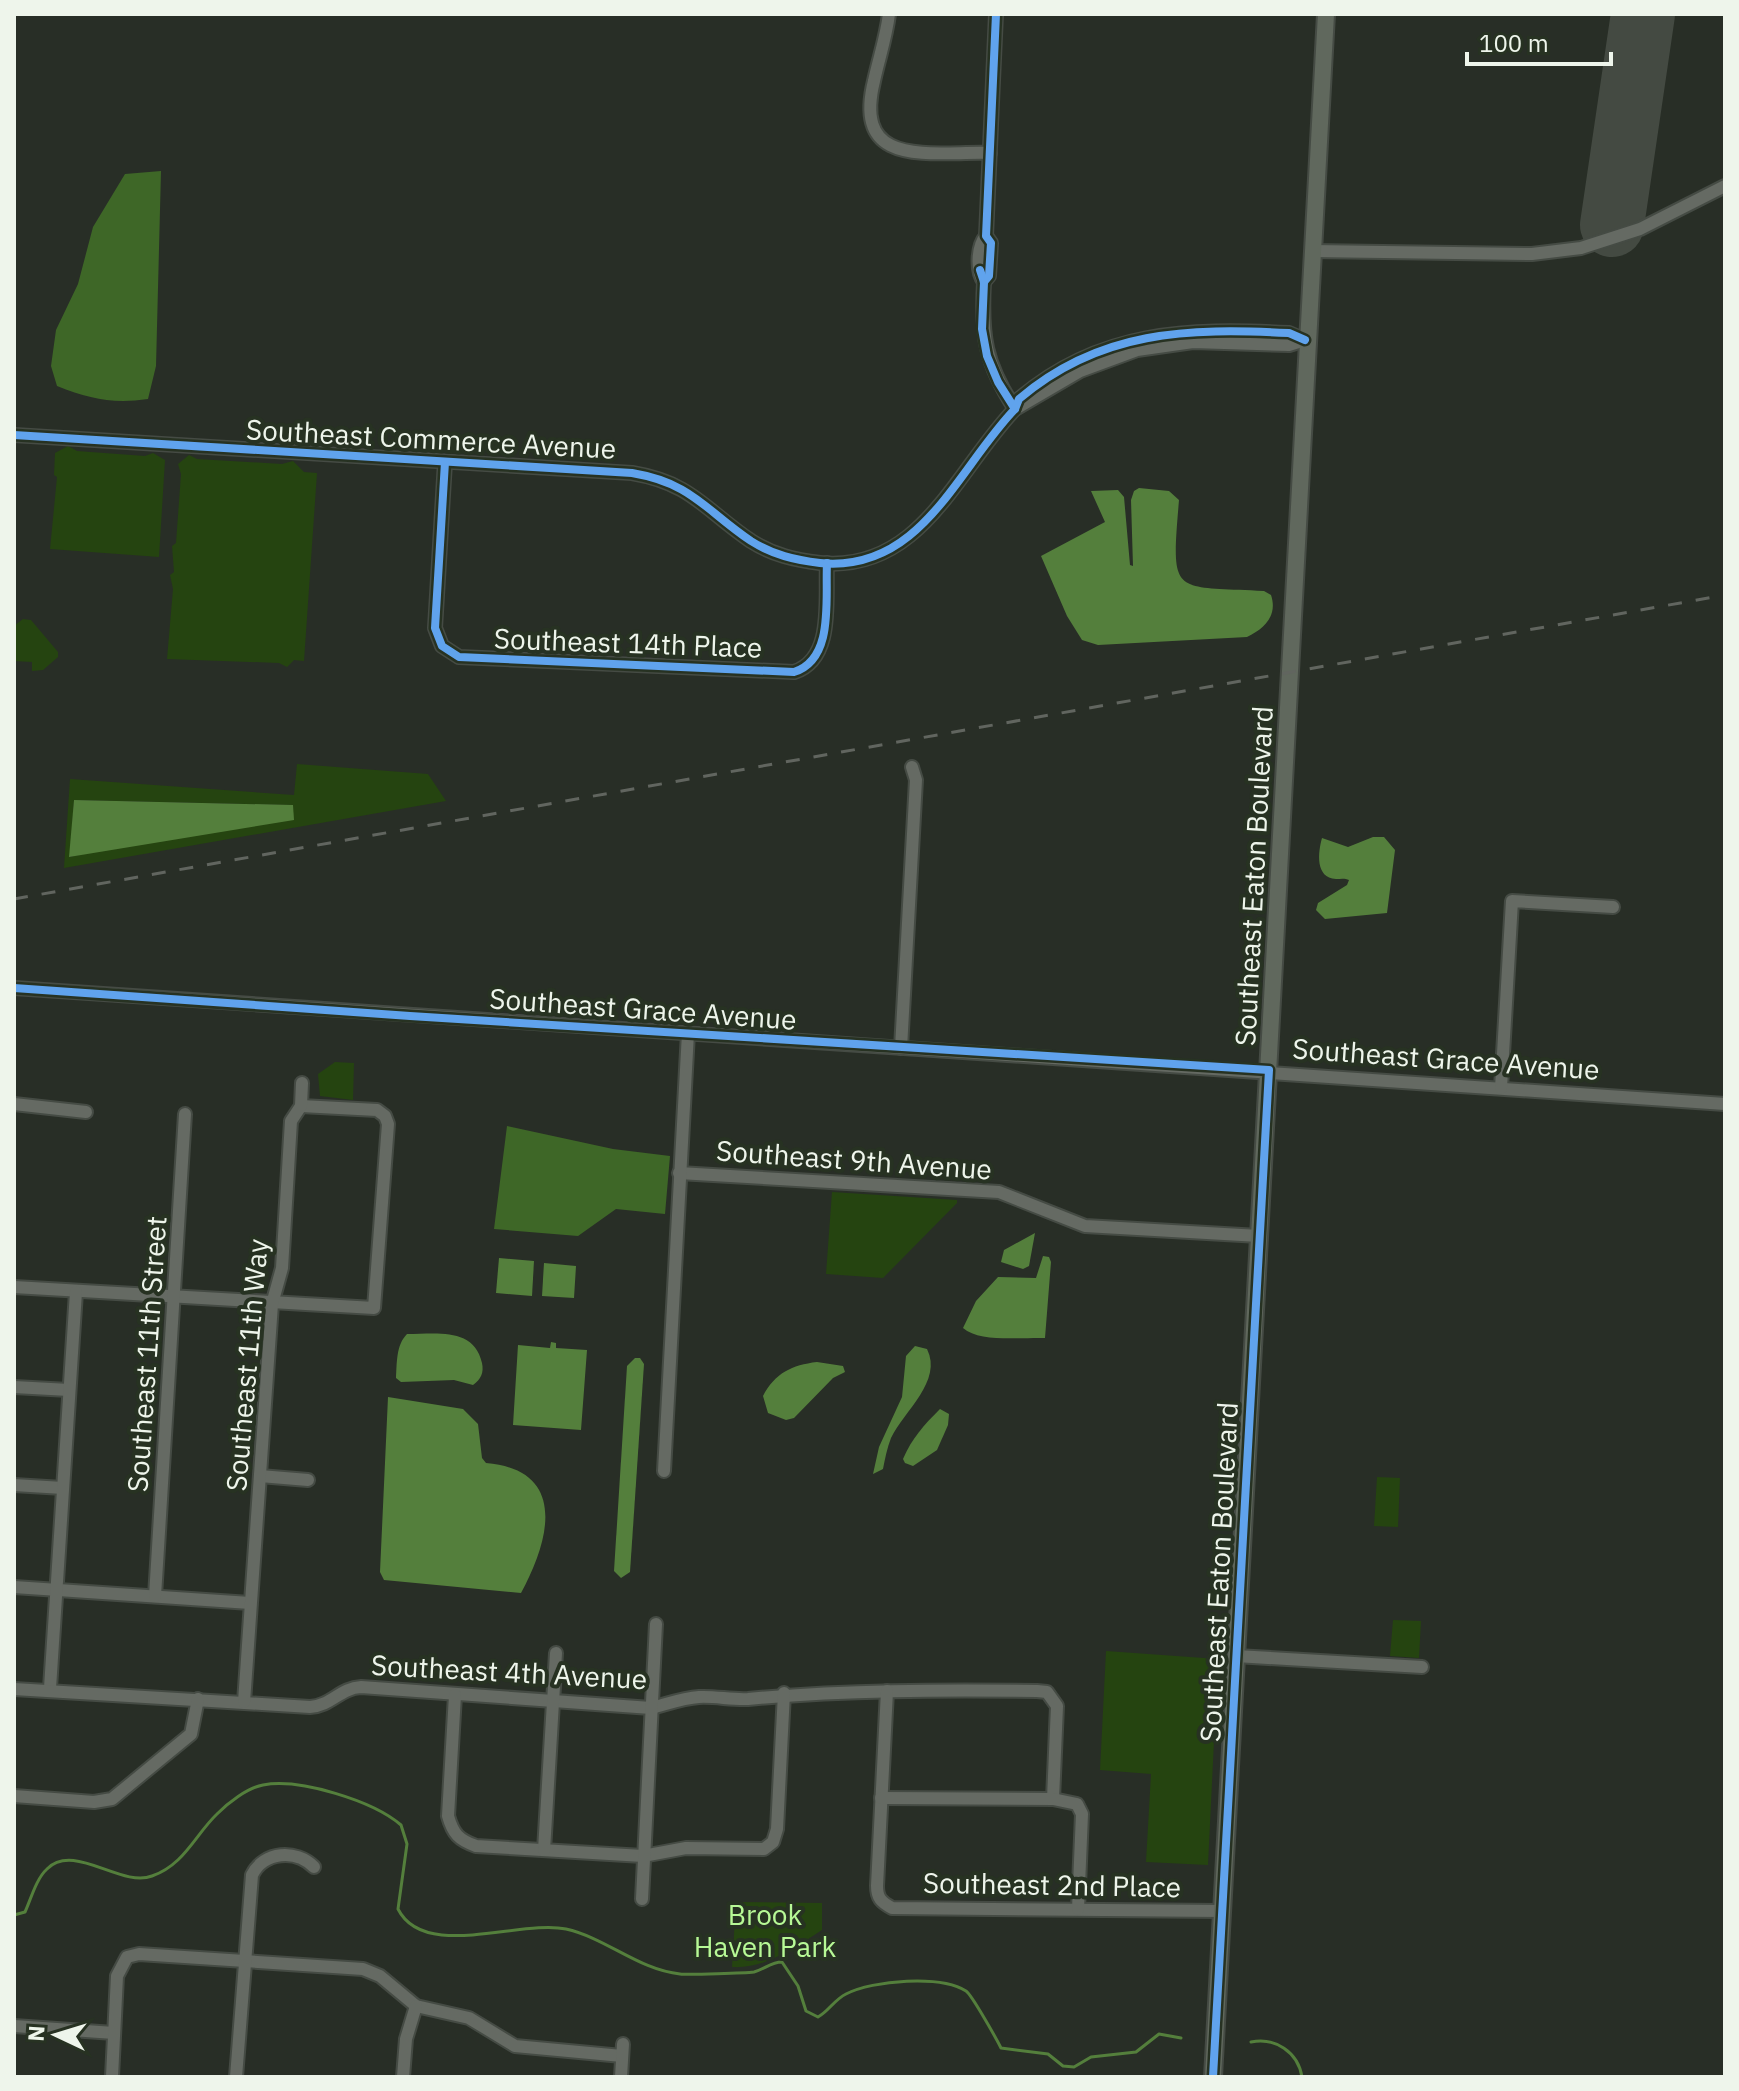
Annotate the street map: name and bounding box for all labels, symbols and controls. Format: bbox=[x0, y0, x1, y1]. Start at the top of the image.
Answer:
scale bar bbox=[1467, 16, 1611, 66]
text: 100 m bbox=[1479, 27, 1549, 59]
street label: Southeast Commerce Avenue bbox=[245, 410, 617, 467]
street label: Southeast 14th Place bbox=[493, 619, 763, 666]
street label: Southeast Eaton Boulevard bbox=[1226, 705, 1281, 1047]
street label: Southeast Grace Avenue bbox=[488, 979, 798, 1038]
street label: Southeast Grace Avenue bbox=[1291, 1029, 1601, 1088]
street label: Southeast 9th Avenue bbox=[715, 1131, 993, 1188]
street label: Southeast 11th Street bbox=[118, 1215, 175, 1493]
street label: Southeast 11th Way bbox=[217, 1237, 276, 1493]
street label: Southeast Eaton Boulevard bbox=[1191, 1401, 1246, 1743]
street label: Southeast 4th Avenue bbox=[370, 1646, 648, 1697]
street label: Southeast 2nd Place bbox=[923, 1864, 1181, 1905]
park label: Brook Haven Park bbox=[694, 1896, 837, 1965]
north arrow bbox=[16, 1995, 96, 2075]
text: N bbox=[21, 2025, 51, 2043]

